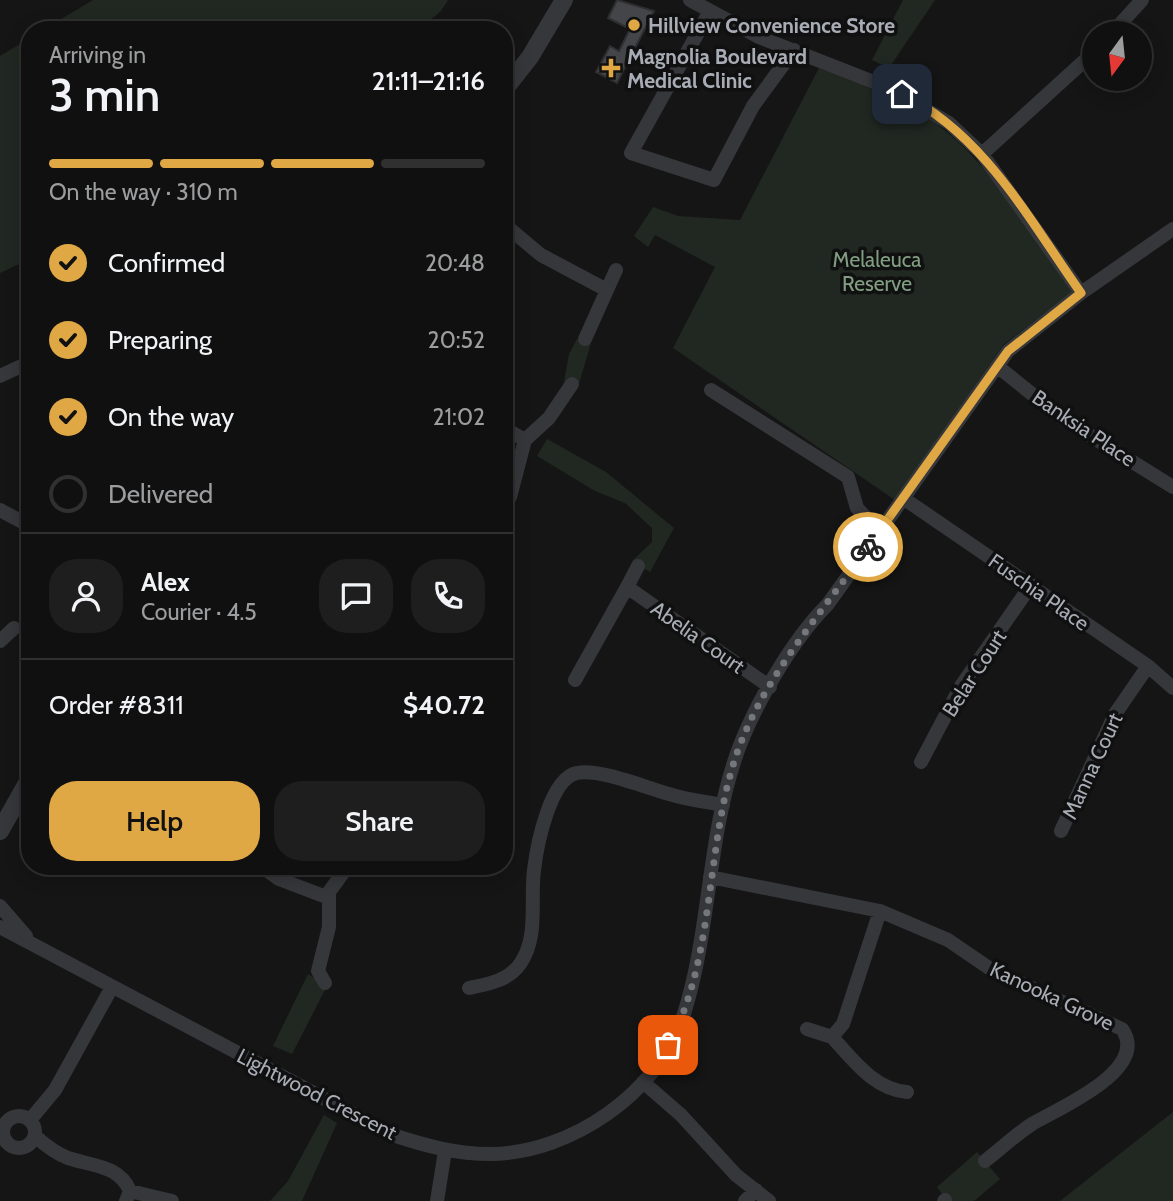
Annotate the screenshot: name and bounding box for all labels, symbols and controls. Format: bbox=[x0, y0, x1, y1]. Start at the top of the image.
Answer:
place label: Hillview Convenience Store bbox=[648, 13, 895, 38]
marker: Hillview Convenience Store bbox=[626, 17, 642, 33]
north arrow bbox=[1082, 21, 1152, 91]
map controls bbox=[1082, 21, 1152, 91]
text: Arriving in bbox=[49, 41, 146, 69]
place label: Magnolia Boulevard Medical Clinic bbox=[627, 44, 807, 93]
marker: Magnolia Boulevard Medical Clinic bbox=[601, 58, 621, 78]
pin bbox=[872, 64, 932, 124]
text: 21:11–21:16 bbox=[372, 65, 485, 97]
text: 3 min bbox=[49, 67, 160, 123]
icon: home bbox=[883, 75, 921, 113]
text: On the way · 310 m bbox=[49, 178, 238, 206]
icon: check bbox=[49, 244, 87, 282]
text: Confirmed bbox=[108, 247, 225, 279]
park label: Melaleuca Reserve bbox=[833, 247, 921, 296]
text: 20:48 bbox=[425, 249, 485, 277]
icon: check bbox=[49, 321, 87, 359]
text: Preparing bbox=[108, 324, 212, 356]
text: 20:52 bbox=[428, 326, 485, 354]
street label: Banksia Place bbox=[1028, 384, 1140, 472]
icon: check bbox=[49, 398, 87, 436]
text: On the way bbox=[108, 401, 234, 433]
text: 21:02 bbox=[433, 403, 485, 431]
text: Delivered bbox=[108, 478, 213, 510]
courier bbox=[833, 512, 903, 582]
icon: bike bbox=[849, 528, 887, 566]
street label: Fuschia Place bbox=[984, 548, 1094, 636]
button: person bbox=[49, 559, 123, 633]
button: chat bbox=[319, 559, 393, 633]
button: phone bbox=[411, 559, 485, 633]
text: Alex bbox=[141, 566, 190, 598]
street label: Abelia Court bbox=[646, 596, 750, 678]
text: Courier · 4.5 bbox=[141, 598, 257, 626]
street label: Belar Court bbox=[937, 625, 1011, 721]
text: Order #8311 bbox=[49, 689, 184, 721]
text: $40.72 bbox=[403, 689, 485, 721]
street label: Manna Court bbox=[1057, 709, 1127, 823]
button: Help bbox=[49, 781, 260, 861]
button: Share bbox=[274, 781, 485, 861]
street label: Kanooka Grove bbox=[986, 956, 1118, 1036]
pin bbox=[638, 1015, 698, 1075]
icon: bag bbox=[649, 1026, 687, 1064]
street label: Lightwood Crescent bbox=[233, 1043, 401, 1145]

